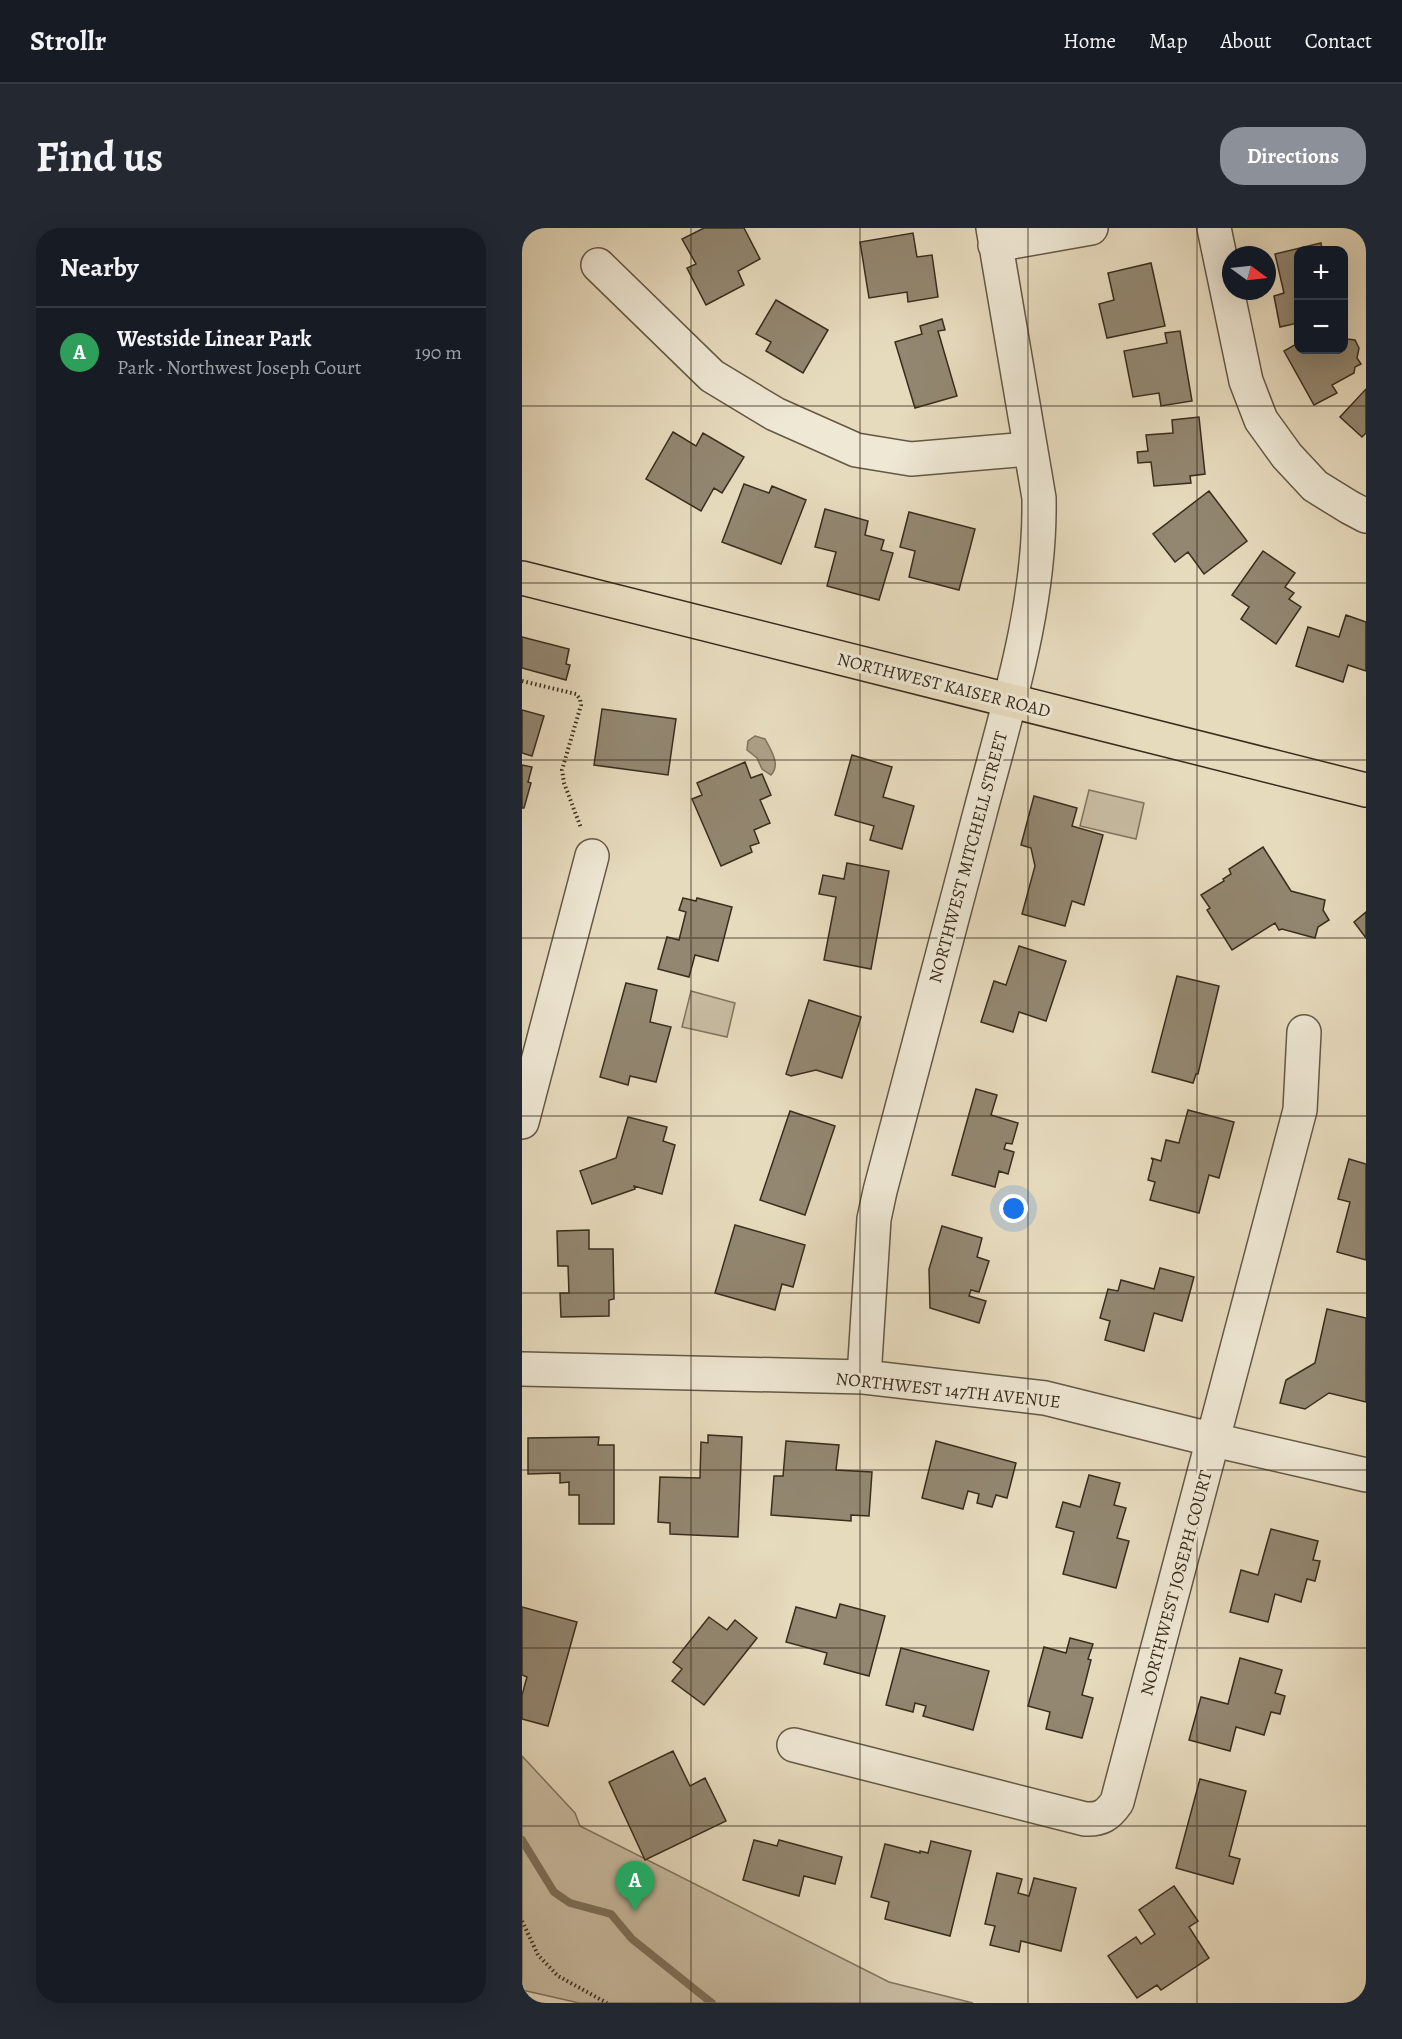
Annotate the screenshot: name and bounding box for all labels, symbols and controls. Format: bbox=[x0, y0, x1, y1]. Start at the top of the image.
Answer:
text: Strollr bbox=[30, 22, 106, 60]
text: Home bbox=[1063, 27, 1116, 55]
text: Map bbox=[1149, 27, 1187, 55]
text: About bbox=[1220, 27, 1272, 55]
text: Contact bbox=[1305, 27, 1372, 55]
button: Directions bbox=[1220, 127, 1366, 185]
text: Find us bbox=[36, 128, 163, 185]
north arrow bbox=[1222, 246, 1276, 300]
map controls bbox=[1294, 246, 1348, 354]
button: + bbox=[1294, 246, 1348, 300]
text: Nearby bbox=[60, 250, 139, 285]
button: − bbox=[1294, 300, 1348, 354]
text: Westside Linear Park bbox=[117, 324, 312, 354]
text: A bbox=[73, 339, 86, 366]
text: 190 m bbox=[415, 339, 462, 366]
text: Park · Northwest Joseph Court bbox=[117, 354, 361, 381]
street label: NORTHWEST KAISER ROAD bbox=[835, 647, 1053, 723]
street label: NORTHWEST MITCHELL STREET bbox=[923, 728, 1013, 985]
your location bbox=[999, 1194, 1028, 1223]
street label: NORTHWEST 147TH AVENUE bbox=[834, 1366, 1062, 1414]
street label: NORTHWEST JOSEPH COURT bbox=[1134, 1468, 1218, 1698]
pin: A bbox=[616, 1862, 654, 1911]

